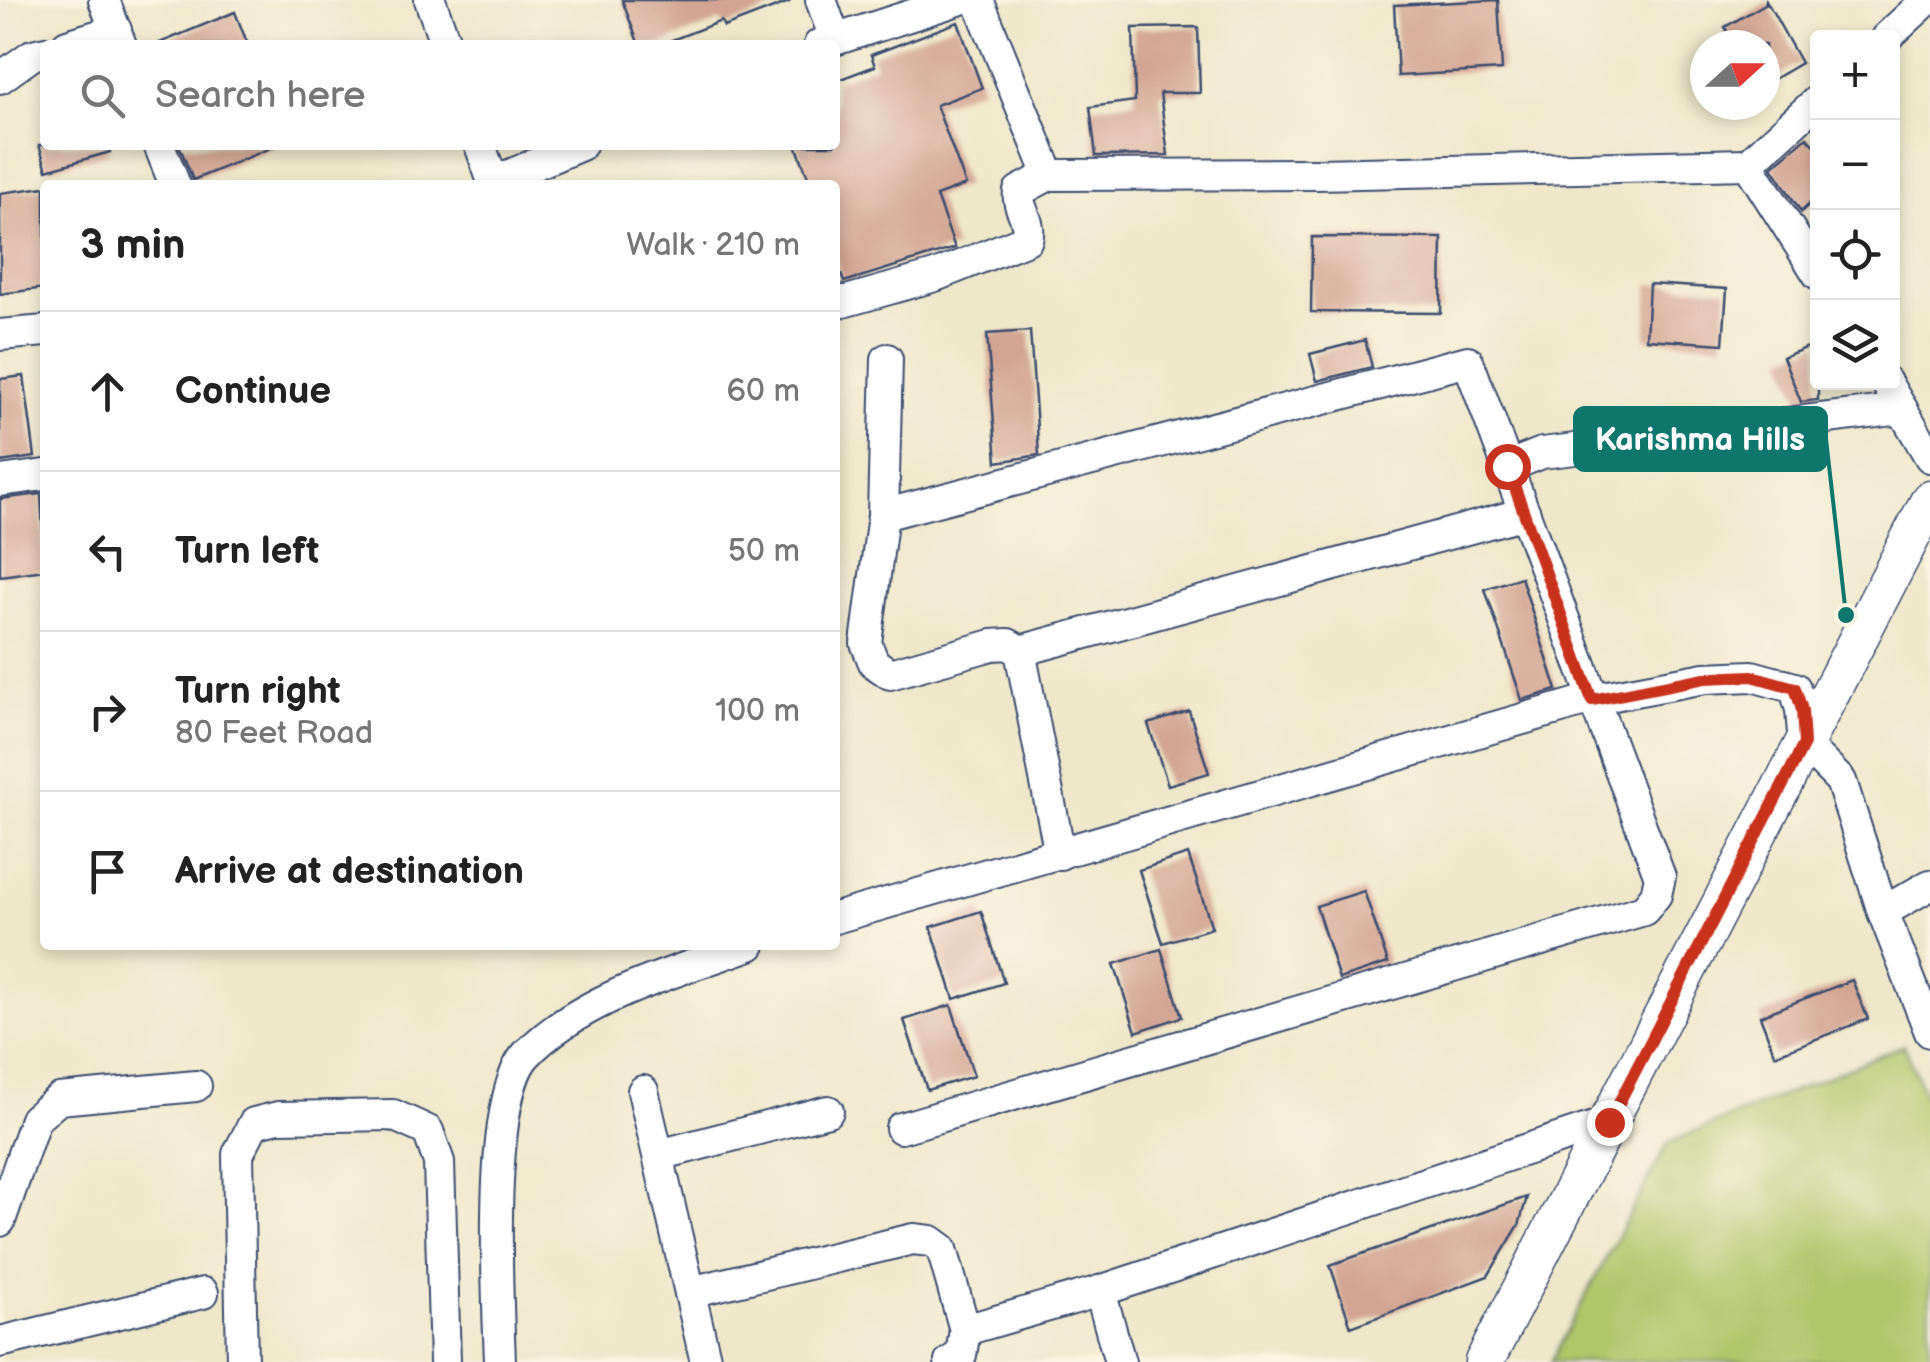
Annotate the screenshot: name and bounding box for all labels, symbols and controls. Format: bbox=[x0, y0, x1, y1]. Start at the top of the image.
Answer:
north arrow bbox=[1690, 30, 1780, 120]
map controls bbox=[1810, 30, 1900, 390]
button: + bbox=[1810, 30, 1900, 120]
search box bbox=[40, 40, 840, 150]
icon: search bbox=[75, 68, 130, 123]
text: Search here bbox=[155, 73, 366, 118]
button: − bbox=[1810, 120, 1900, 210]
button: locate bbox=[1810, 210, 1900, 300]
text: 3 min bbox=[80, 220, 185, 271]
text: Walk · 210 m bbox=[626, 226, 800, 265]
button: layers bbox=[1810, 300, 1900, 390]
icon: ahead bbox=[80, 364, 135, 419]
text: Continue bbox=[175, 369, 331, 414]
text: 60 m bbox=[727, 372, 800, 411]
callout: Karishma Hills bbox=[1575, 408, 1826, 470]
text: Karishma Hills bbox=[1595, 421, 1805, 460]
route start bbox=[1485, 444, 1531, 490]
icon: left bbox=[80, 524, 135, 579]
text: Turn left bbox=[175, 529, 319, 574]
text: 50 m bbox=[728, 532, 800, 571]
text: Turn right bbox=[175, 669, 340, 714]
icon: right bbox=[80, 684, 135, 739]
text: 100 m bbox=[715, 692, 800, 731]
text: 80 Feet Road bbox=[175, 714, 373, 753]
icon: arrive bbox=[80, 844, 135, 899]
text: Arrive at destination bbox=[175, 849, 524, 894]
route end bbox=[1587, 1100, 1633, 1146]

